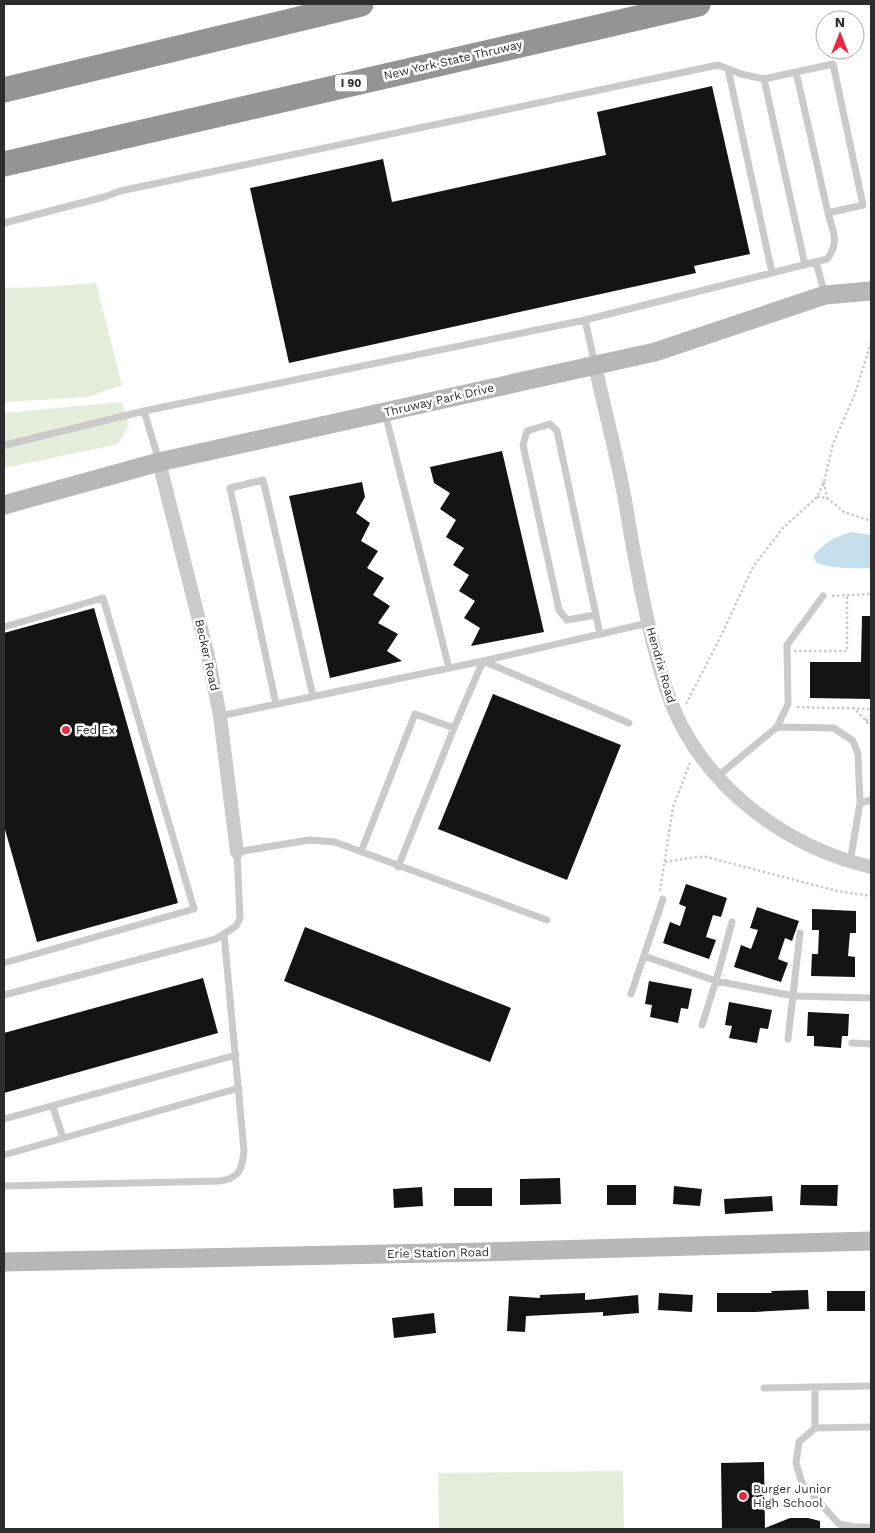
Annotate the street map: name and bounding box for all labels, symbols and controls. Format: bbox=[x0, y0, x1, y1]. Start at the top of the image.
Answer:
north arrow bbox=[815, 10, 865, 60]
text: N bbox=[835, 14, 845, 30]
street label: New York State Thruway bbox=[382, 37, 524, 83]
road number: I 90 bbox=[335, 75, 367, 92]
street label: Thruway Park Drive bbox=[383, 381, 495, 419]
street label: Becker Road bbox=[192, 618, 222, 692]
street label: Hendrix Road bbox=[643, 625, 679, 705]
place label: Fed Ex bbox=[76, 723, 115, 737]
marker: Fed Ex bbox=[60, 724, 72, 736]
street label: Erie Station Road bbox=[387, 1245, 489, 1261]
place label: Burger Junior High School bbox=[753, 1482, 831, 1510]
marker: Burger Junior High School bbox=[737, 1490, 749, 1502]

